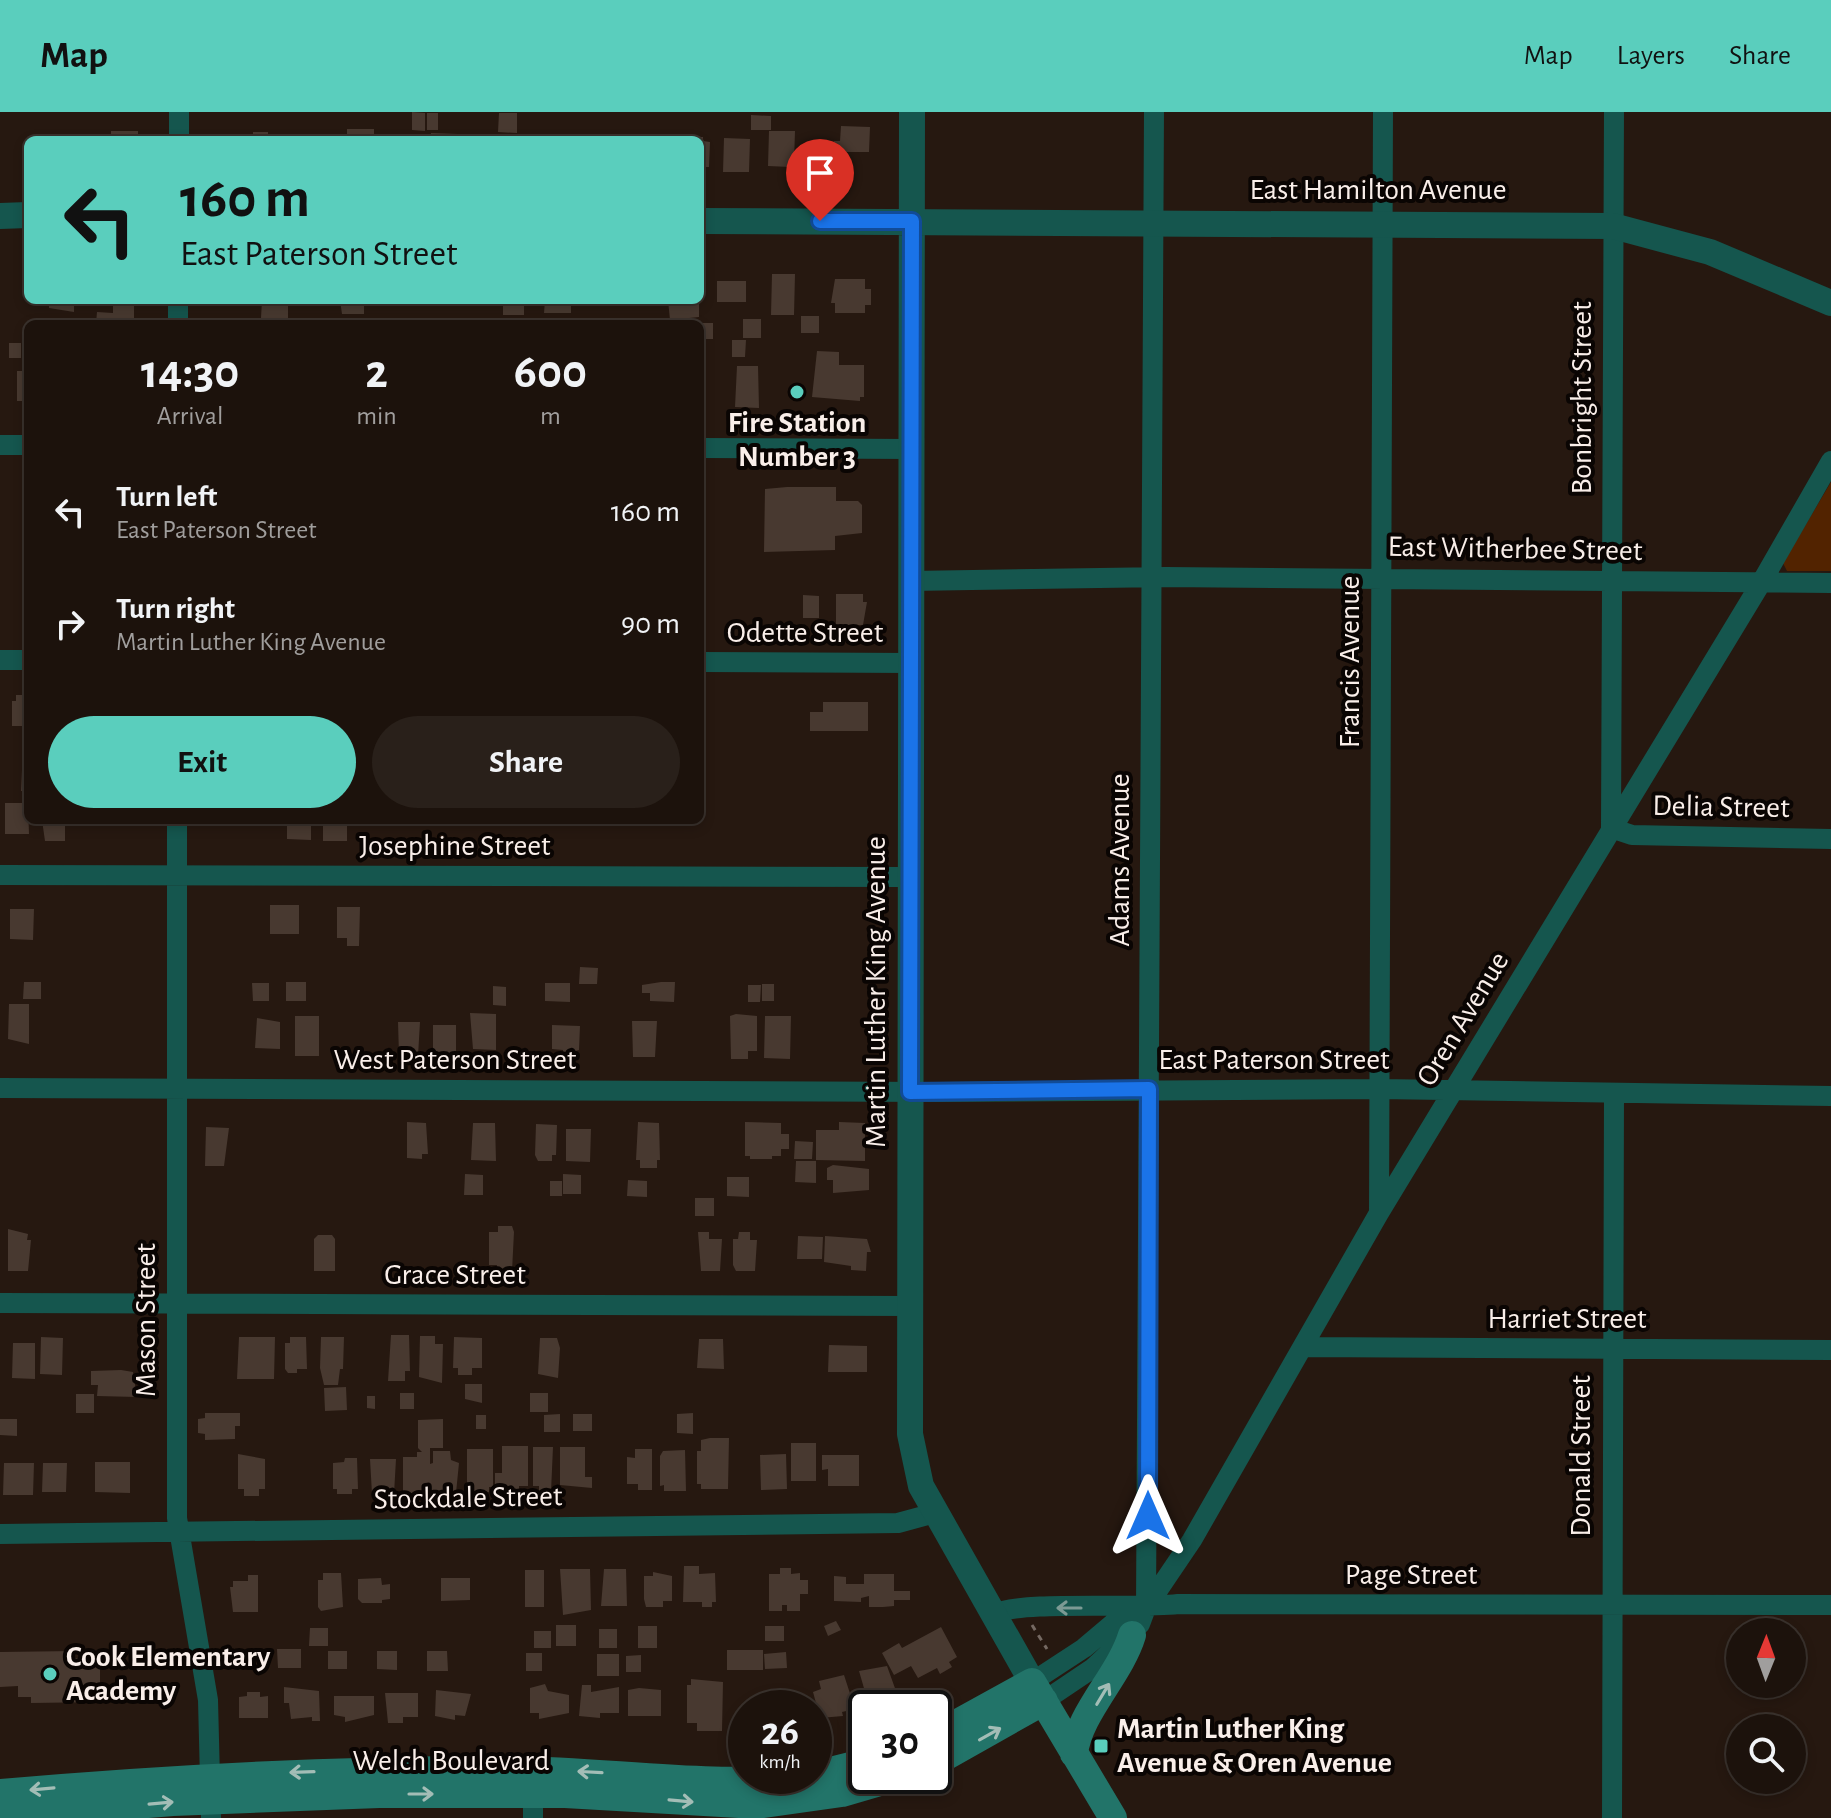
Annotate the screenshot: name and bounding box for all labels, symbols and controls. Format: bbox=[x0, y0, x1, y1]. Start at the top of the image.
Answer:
text: Map bbox=[40, 37, 108, 75]
text: Map bbox=[1524, 42, 1573, 70]
text: Layers bbox=[1617, 42, 1685, 70]
text: Share bbox=[1729, 42, 1791, 70]
pin bbox=[786, 139, 854, 221]
icon: arrive bbox=[798, 151, 842, 195]
icon: left bbox=[48, 168, 152, 272]
text: 160 m bbox=[180, 171, 310, 227]
street label: East Hamilton Avenue bbox=[1250, 175, 1506, 205]
text: East Paterson Street bbox=[180, 236, 458, 272]
street label: Bonbright Street bbox=[1567, 301, 1597, 495]
text: 14:30 bbox=[141, 349, 239, 397]
text: 2 bbox=[365, 349, 388, 397]
text: 600 bbox=[514, 349, 587, 397]
marker: Fire Station Number 3 bbox=[788, 383, 806, 401]
text: Arrival bbox=[157, 403, 224, 429]
text: min bbox=[356, 403, 397, 429]
text: m bbox=[540, 403, 561, 429]
place label: Fire Station Number 3 bbox=[728, 408, 866, 472]
text: Turn left bbox=[116, 482, 217, 512]
icon: left bbox=[48, 490, 92, 534]
text: 160 m bbox=[611, 497, 680, 527]
text: East Paterson Street bbox=[116, 517, 316, 543]
street label: East Witherbee Street bbox=[1387, 532, 1643, 566]
street label: Francis Avenue bbox=[1335, 576, 1365, 748]
text: Turn right bbox=[116, 594, 235, 624]
icon: right bbox=[48, 602, 92, 646]
text: 90 m bbox=[621, 609, 680, 639]
street label: Odette Street bbox=[727, 618, 884, 648]
text: Martin Luther King Avenue bbox=[116, 629, 386, 655]
button: Exit bbox=[48, 716, 356, 808]
button: Share bbox=[372, 716, 680, 808]
street label: Adams Avenue bbox=[1105, 773, 1135, 947]
street label: Delia Street bbox=[1652, 791, 1790, 823]
street label: Josephine Street bbox=[359, 831, 551, 861]
street label: Martin Luther King Avenue bbox=[861, 836, 891, 1148]
street label: Oren Avenue bbox=[1411, 947, 1515, 1091]
street label: West Paterson Street bbox=[334, 1045, 577, 1075]
street label: East Paterson Street bbox=[1158, 1045, 1390, 1075]
street label: Mason Street bbox=[131, 1243, 161, 1397]
street label: Grace Street bbox=[384, 1260, 526, 1290]
street label: Harriet Street bbox=[1487, 1304, 1647, 1334]
street label: Donald Street bbox=[1566, 1375, 1596, 1537]
position arrow bbox=[1106, 1474, 1190, 1558]
street label: Stockdale Street bbox=[373, 1481, 563, 1515]
street label: Page Street bbox=[1345, 1560, 1478, 1590]
one-way arrow bbox=[1056, 1600, 1083, 1616]
north arrow bbox=[1726, 1618, 1806, 1698]
map controls bbox=[1726, 1618, 1806, 1794]
place label: Cook Elementary Academy bbox=[66, 1642, 271, 1706]
marker: Cook Elementary Academy bbox=[41, 1665, 59, 1683]
one-way arrow bbox=[1095, 1683, 1111, 1706]
speed limit sign: 30 bbox=[848, 1690, 952, 1794]
text: 26 bbox=[761, 1712, 799, 1752]
place label: Martin Luther King Avenue & Oren Avenue bbox=[1117, 1714, 1392, 1778]
button: search bbox=[1726, 1714, 1806, 1794]
one-way arrow bbox=[978, 1725, 1001, 1741]
marker: Martin Luther King Avenue & Oren Avenue bbox=[1092, 1737, 1110, 1755]
street label: Welch Boulevard bbox=[353, 1746, 549, 1776]
text: km/h bbox=[759, 1752, 801, 1772]
one-way arrow bbox=[577, 1764, 604, 1779]
one-way arrow bbox=[289, 1765, 316, 1780]
one-way arrow bbox=[29, 1782, 56, 1797]
one-way arrow bbox=[407, 1786, 434, 1802]
one-way arrow bbox=[667, 1794, 694, 1809]
one-way arrow bbox=[147, 1795, 174, 1810]

